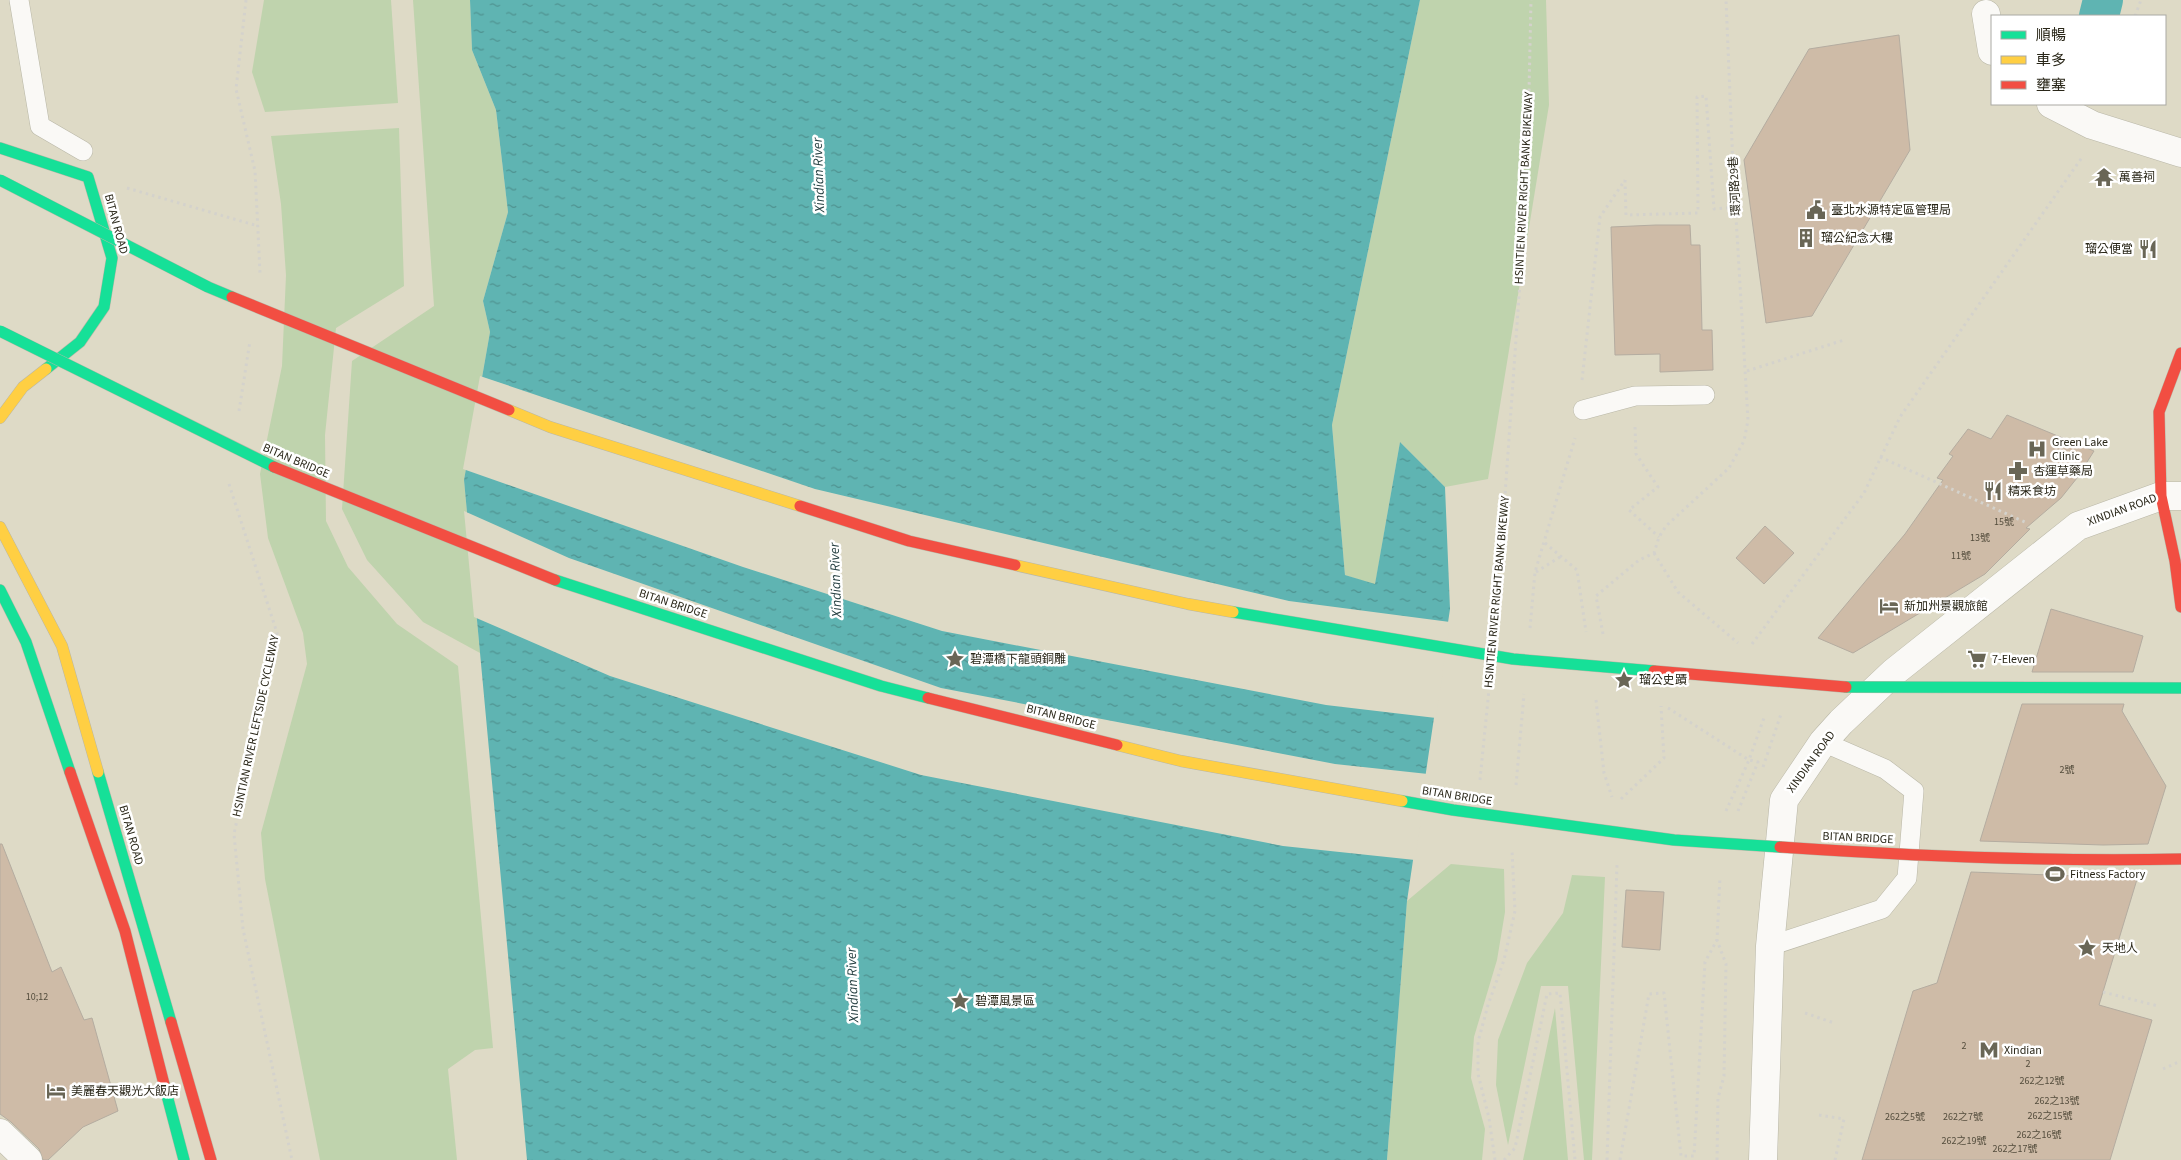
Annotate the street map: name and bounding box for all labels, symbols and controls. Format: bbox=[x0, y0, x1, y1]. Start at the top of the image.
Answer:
legend bbox=[1991, 15, 2166, 105]
text: 順暢 bbox=[2036, 25, 2066, 46]
text: 車多 bbox=[2036, 50, 2066, 71]
text: 壅塞 bbox=[2036, 75, 2066, 96]
street label: HSINTIEN RIVER RIGHT BANK BIKEWAY bbox=[1510, 91, 1538, 285]
water label: Xindian River bbox=[808, 136, 830, 214]
street label: 環河路29巷 bbox=[1725, 156, 1745, 216]
temple icon: 萬善祠 bbox=[2093, 166, 2115, 188]
place label: 萬善祠 bbox=[2119, 169, 2155, 186]
street label: BITAN ROAD bbox=[100, 192, 132, 256]
public building icon: 臺北水源特定區管理局 bbox=[1805, 199, 1827, 221]
place label: 臺北水源特定區管理局 bbox=[1831, 202, 1951, 219]
building icon: 瑠公紀念大樓 bbox=[1795, 227, 1817, 249]
place label: 瑠公紀念大樓 bbox=[1821, 230, 1893, 247]
restaurant icon: 瑠公便當 bbox=[2137, 238, 2159, 260]
place label: 瑠公便當 bbox=[2085, 241, 2133, 258]
place label: Green Lake Clinic bbox=[2052, 434, 2108, 465]
hospital icon: Green Lake Clinic bbox=[2026, 438, 2048, 460]
street label: BITAN BRIDGE bbox=[260, 439, 332, 483]
pharmacy icon: 杏運草藥局 bbox=[2007, 460, 2029, 482]
place label: 杏運草藥局 bbox=[2033, 463, 2093, 480]
restaurant icon: 精采食坊 bbox=[1982, 480, 2004, 502]
place label: 精采食坊 bbox=[2008, 483, 2056, 500]
street label: XINDIAN ROAD bbox=[2085, 490, 2159, 530]
street label: HSINTIEN RIVER RIGHT BANK BIKEWAY bbox=[1480, 495, 1514, 689]
house number: 15號 bbox=[1994, 515, 2014, 529]
house number: 13號 bbox=[1970, 531, 1990, 545]
water label: Xindian River bbox=[825, 541, 847, 619]
house number: 11號 bbox=[1951, 549, 1971, 563]
street label: BITAN BRIDGE bbox=[637, 585, 709, 623]
hotel icon: 新加州景觀旅館 bbox=[1878, 595, 1900, 617]
place label: 新加州景觀旅館 bbox=[1904, 598, 1988, 615]
street label: HSINTIAN RIVER LEFTSIDE CYCLEWAY bbox=[228, 633, 284, 819]
place icon: 碧潭橋下龍頭銅雕 bbox=[944, 648, 966, 670]
supermarket icon: 7-Eleven bbox=[1966, 648, 1988, 670]
place label: 碧潭橋下龍頭銅雕 bbox=[970, 651, 1066, 668]
place label: 7-Eleven bbox=[1992, 651, 2035, 668]
place icon: 瑠公史蹟 bbox=[1613, 669, 1635, 691]
place label: 瑠公史蹟 bbox=[1639, 672, 1687, 689]
street label: BITAN BRIDGE bbox=[1024, 700, 1098, 734]
street label: XINDIAN ROAD bbox=[1783, 728, 1839, 796]
house number: 2號 bbox=[2060, 763, 2074, 777]
street label: BITAN BRIDGE bbox=[1421, 782, 1493, 810]
street label: BITAN ROAD bbox=[114, 803, 148, 867]
street label: BITAN BRIDGE bbox=[1822, 828, 1894, 848]
sports icon: Fitness Factory bbox=[2044, 863, 2066, 885]
place label: Fitness Factory bbox=[2070, 866, 2146, 883]
place icon: 天地人 bbox=[2076, 937, 2098, 959]
place label: 天地人 bbox=[2102, 940, 2138, 957]
water label: Xindian River bbox=[842, 946, 864, 1024]
house number: 10;12 bbox=[26, 990, 48, 1004]
place icon: 碧潭風景區 bbox=[949, 990, 971, 1012]
place label: 碧潭風景區 bbox=[975, 993, 1035, 1010]
house number: 2 bbox=[1962, 1039, 1967, 1053]
metro station icon: Xindian bbox=[1978, 1039, 2000, 1061]
place label: Xindian bbox=[2004, 1042, 2042, 1059]
house number: 2 bbox=[2026, 1057, 2031, 1071]
house number: 262之12號 bbox=[2020, 1074, 2064, 1088]
hotel icon: 美麗春天觀光大飯店 bbox=[45, 1080, 67, 1102]
place label: 美麗春天觀光大飯店 bbox=[71, 1083, 179, 1100]
house number: 262之13號 bbox=[2035, 1094, 2079, 1108]
house number: 262之15號 bbox=[2028, 1109, 2072, 1123]
house number: 262之5號 bbox=[1885, 1110, 1925, 1124]
house number: 262之7號 bbox=[1943, 1110, 1983, 1124]
house number: 262之16號 bbox=[2017, 1128, 2061, 1142]
house number: 262之19號 bbox=[1942, 1134, 1986, 1148]
house number: 262之17號 bbox=[1993, 1142, 2037, 1156]

